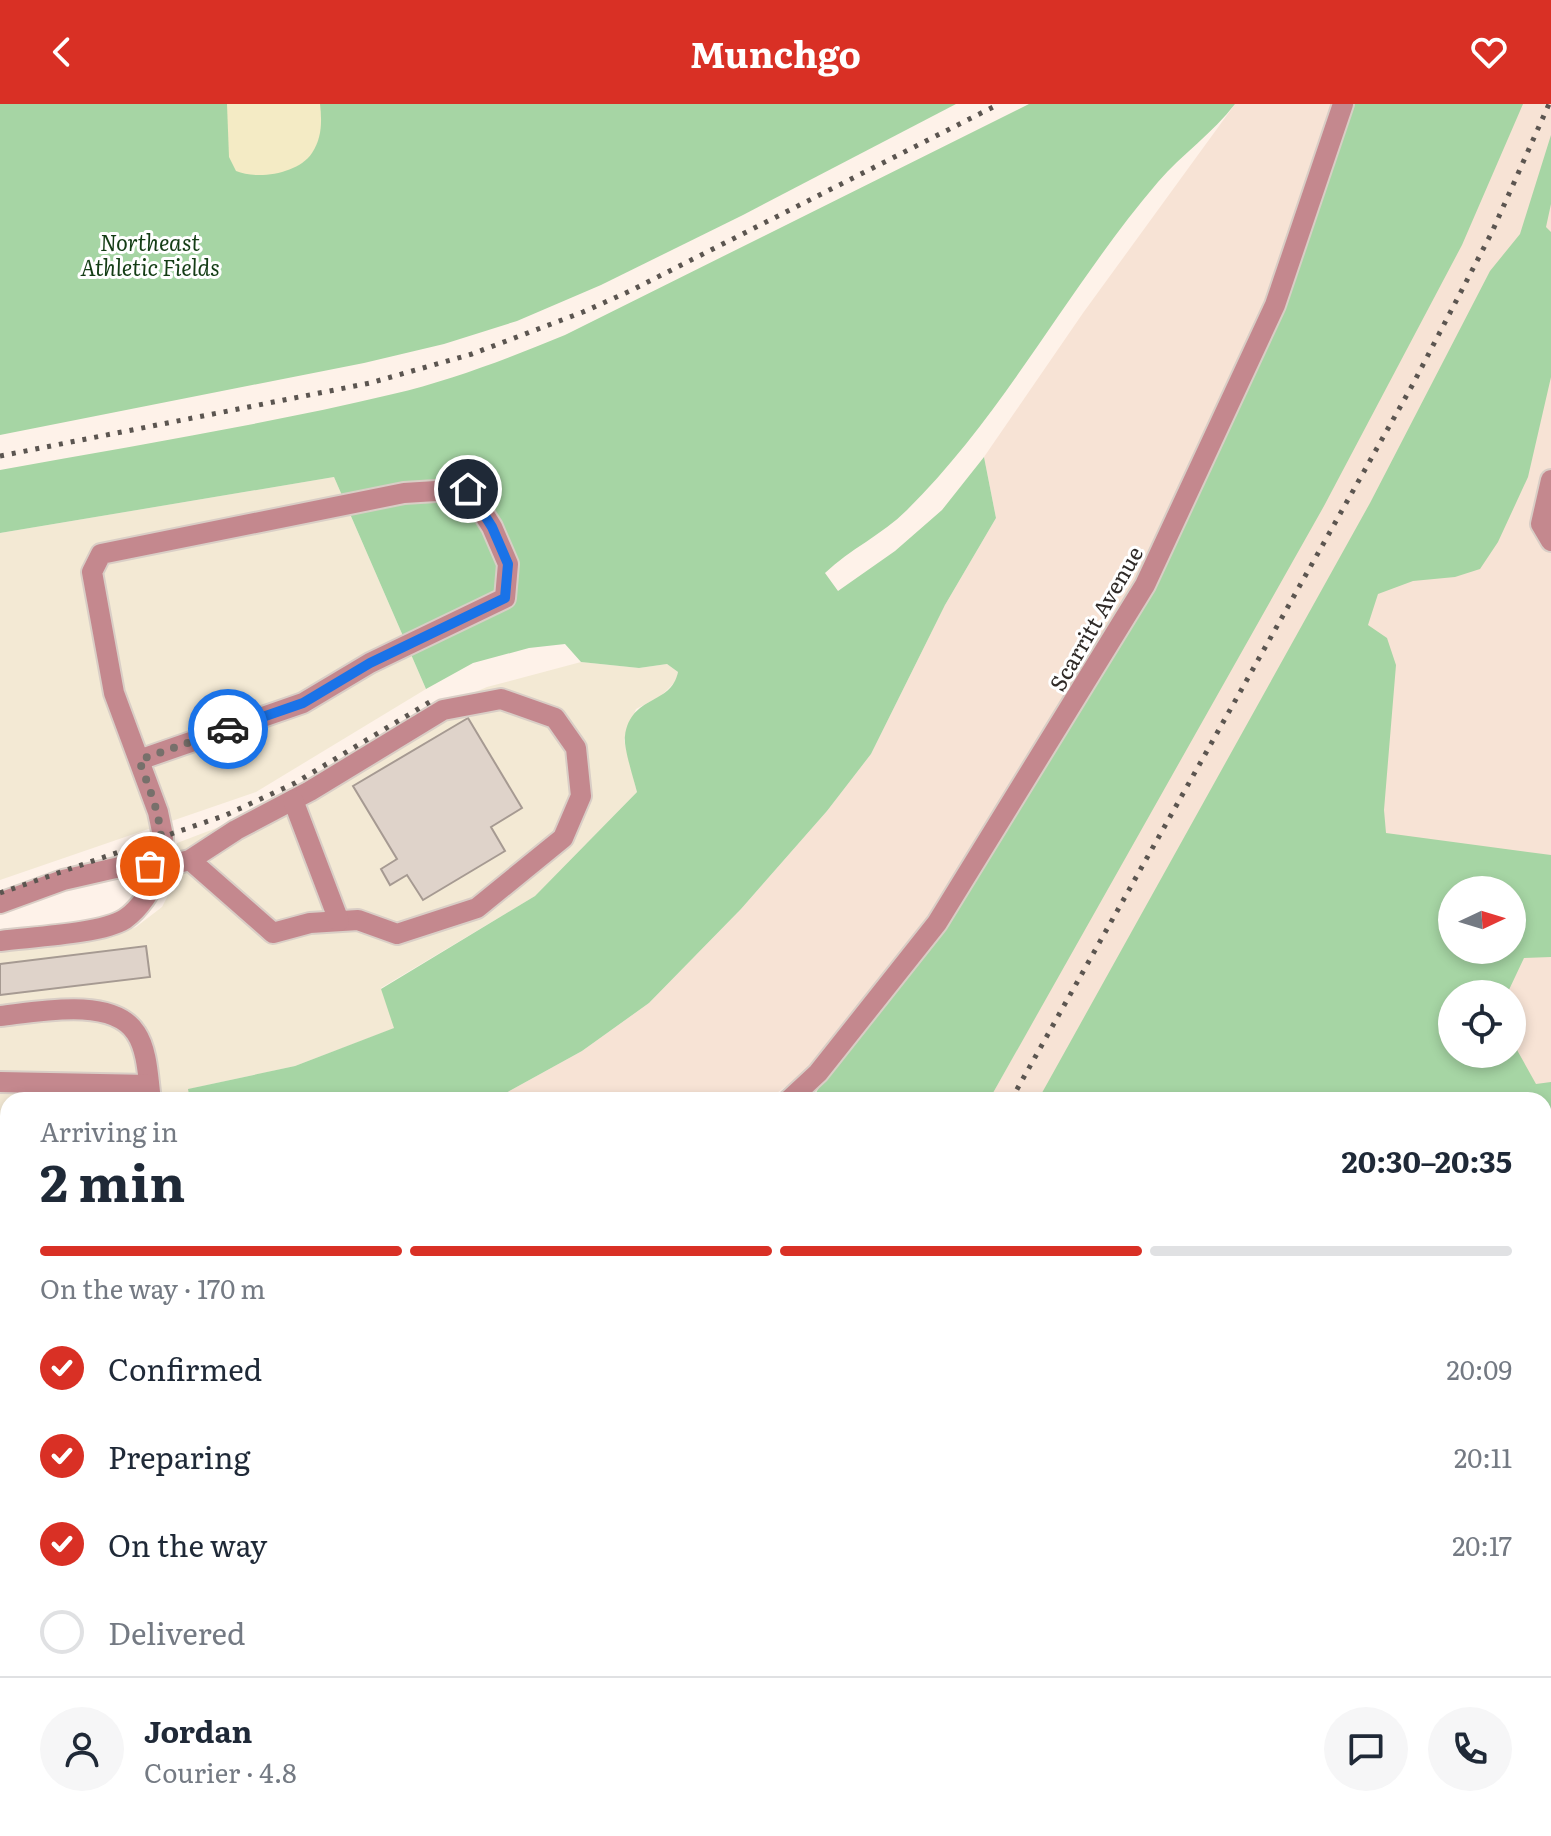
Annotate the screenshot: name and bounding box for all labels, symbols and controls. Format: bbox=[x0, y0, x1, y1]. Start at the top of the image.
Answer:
text: Munchgo bbox=[690, 26, 861, 79]
icon: back bbox=[40, 30, 84, 74]
icon: heart bbox=[1467, 30, 1511, 74]
park label: Northeast Athletic Fields bbox=[80, 225, 220, 283]
pin bbox=[434, 455, 502, 523]
icon: home bbox=[446, 467, 490, 511]
street label: Scarritt Avenue bbox=[1040, 539, 1150, 697]
courier bbox=[188, 689, 268, 769]
icon: car bbox=[206, 707, 250, 751]
pin bbox=[116, 832, 184, 900]
icon: bag bbox=[128, 844, 172, 888]
north arrow bbox=[1438, 876, 1526, 964]
map controls bbox=[1438, 876, 1526, 1068]
button: locate bbox=[1438, 980, 1526, 1068]
text: Arriving in bbox=[40, 1111, 178, 1150]
text: 20:30–20:35 bbox=[1342, 1138, 1512, 1182]
text: 2 min bbox=[40, 1141, 185, 1218]
text: On the way · 170 m bbox=[40, 1268, 266, 1307]
icon: check bbox=[40, 1346, 84, 1390]
text: Confirmed bbox=[108, 1346, 262, 1390]
text: 20:09 bbox=[1447, 1349, 1512, 1388]
icon: check bbox=[40, 1434, 84, 1478]
text: Preparing bbox=[108, 1434, 250, 1478]
text: 20:11 bbox=[1454, 1437, 1512, 1476]
icon: check bbox=[40, 1522, 84, 1566]
text: On the way bbox=[108, 1522, 267, 1566]
text: 20:17 bbox=[1452, 1525, 1512, 1564]
text: Delivered bbox=[108, 1610, 245, 1654]
button: person bbox=[40, 1707, 124, 1791]
button: chat bbox=[1324, 1707, 1408, 1791]
button: phone bbox=[1428, 1707, 1512, 1791]
text: Jordan bbox=[144, 1708, 252, 1752]
text: Courier · 4.8 bbox=[144, 1752, 297, 1791]

